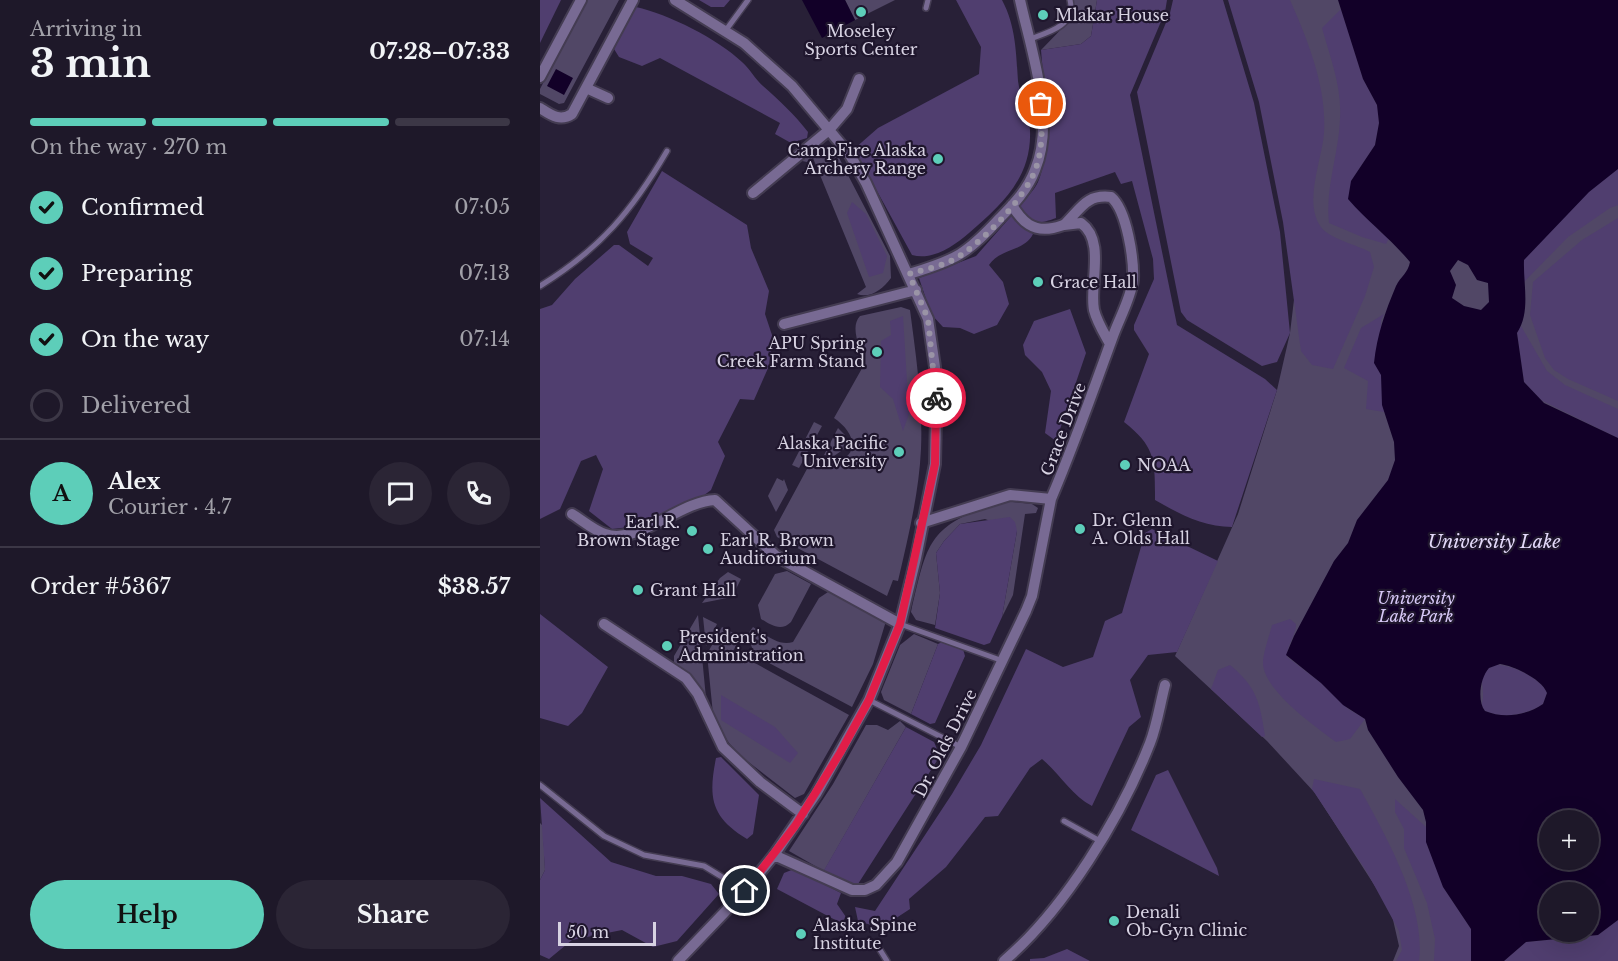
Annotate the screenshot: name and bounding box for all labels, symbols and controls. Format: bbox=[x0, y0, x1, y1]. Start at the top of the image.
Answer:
marker: Moseley Sports Center bbox=[854, 5, 868, 19]
place label: Mlakar House bbox=[1055, 5, 1169, 25]
marker: Mlakar House bbox=[1036, 8, 1050, 22]
text: Arriving in bbox=[30, 17, 142, 41]
place label: Moseley Sports Center bbox=[805, 21, 918, 59]
text: 07:28–07:33 bbox=[369, 38, 510, 65]
text: 3 min bbox=[30, 39, 151, 88]
pin bbox=[1015, 78, 1066, 129]
icon: bag bbox=[1024, 87, 1057, 120]
text: On the way · 270 m bbox=[30, 135, 227, 159]
place label: CampFire Alaska Archery Range bbox=[788, 140, 926, 178]
marker: CampFire Alaska Archery Range bbox=[931, 152, 945, 166]
icon: check bbox=[30, 191, 63, 224]
text: Confirmed bbox=[81, 194, 204, 221]
text: 07:05 bbox=[454, 195, 510, 219]
icon: check bbox=[30, 257, 63, 290]
text: Preparing bbox=[81, 260, 192, 287]
text: 07:13 bbox=[459, 261, 510, 285]
place label: Grace Hall bbox=[1050, 272, 1137, 292]
marker: Grace Hall bbox=[1031, 275, 1045, 289]
icon: check bbox=[30, 323, 63, 356]
text: On the way bbox=[81, 326, 209, 353]
text: 07:14 bbox=[459, 327, 510, 351]
place label: APU Spring Creek Farm Stand bbox=[717, 333, 865, 371]
marker: APU Spring Creek Farm Stand bbox=[870, 345, 884, 359]
courier bbox=[906, 368, 966, 428]
street label: Grace Drive bbox=[1036, 379, 1090, 479]
icon: bike bbox=[920, 382, 953, 415]
text: Delivered bbox=[81, 392, 191, 419]
place label: Alaska Pacific University bbox=[776, 433, 888, 471]
marker: Alaska Pacific University bbox=[892, 445, 906, 459]
place label: NOAA bbox=[1137, 455, 1191, 475]
marker: NOAA bbox=[1118, 458, 1132, 472]
button: chat bbox=[369, 462, 432, 525]
button: phone bbox=[447, 462, 510, 525]
text: Alex bbox=[108, 468, 161, 495]
text: A bbox=[53, 480, 70, 507]
text: Courier · 4.7 bbox=[108, 495, 231, 519]
place label: Dr. Glenn A. Olds Hall bbox=[1091, 510, 1190, 548]
place label: Earl R. Brown Stage bbox=[577, 512, 680, 550]
marker: Dr. Glenn A. Olds Hall bbox=[1073, 522, 1087, 536]
marker: Earl R. Brown Stage bbox=[685, 524, 699, 538]
place label: Earl R. Brown Auditorium bbox=[719, 530, 834, 568]
water label: University Lake bbox=[1428, 531, 1560, 553]
marker: Earl R. Brown Auditorium bbox=[701, 542, 715, 556]
text: Order #5367 bbox=[30, 573, 171, 600]
text: $38.57 bbox=[438, 573, 510, 600]
place label: Grant Hall bbox=[650, 580, 736, 600]
marker: Grant Hall bbox=[631, 583, 645, 597]
park label: University Lake Park bbox=[1377, 588, 1456, 626]
place label: President's Administration bbox=[678, 627, 804, 665]
marker: President's Administration bbox=[660, 639, 674, 653]
street label: Dr. Olds Drive bbox=[909, 686, 981, 800]
map controls bbox=[1539, 810, 1599, 942]
button: + bbox=[1539, 810, 1599, 870]
pin bbox=[719, 865, 770, 916]
icon: home bbox=[728, 874, 761, 907]
button: Help bbox=[30, 880, 264, 949]
button: Share bbox=[276, 880, 510, 949]
button: − bbox=[1539, 882, 1599, 942]
place label: Denali Ob-Gyn Clinic bbox=[1126, 902, 1248, 940]
marker: Denali Ob-Gyn Clinic bbox=[1107, 914, 1121, 928]
place label: Alaska Spine Institute bbox=[812, 915, 917, 953]
scale bar bbox=[558, 919, 656, 946]
text: 50 m bbox=[567, 922, 609, 942]
marker: Alaska Spine Institute bbox=[794, 927, 808, 941]

